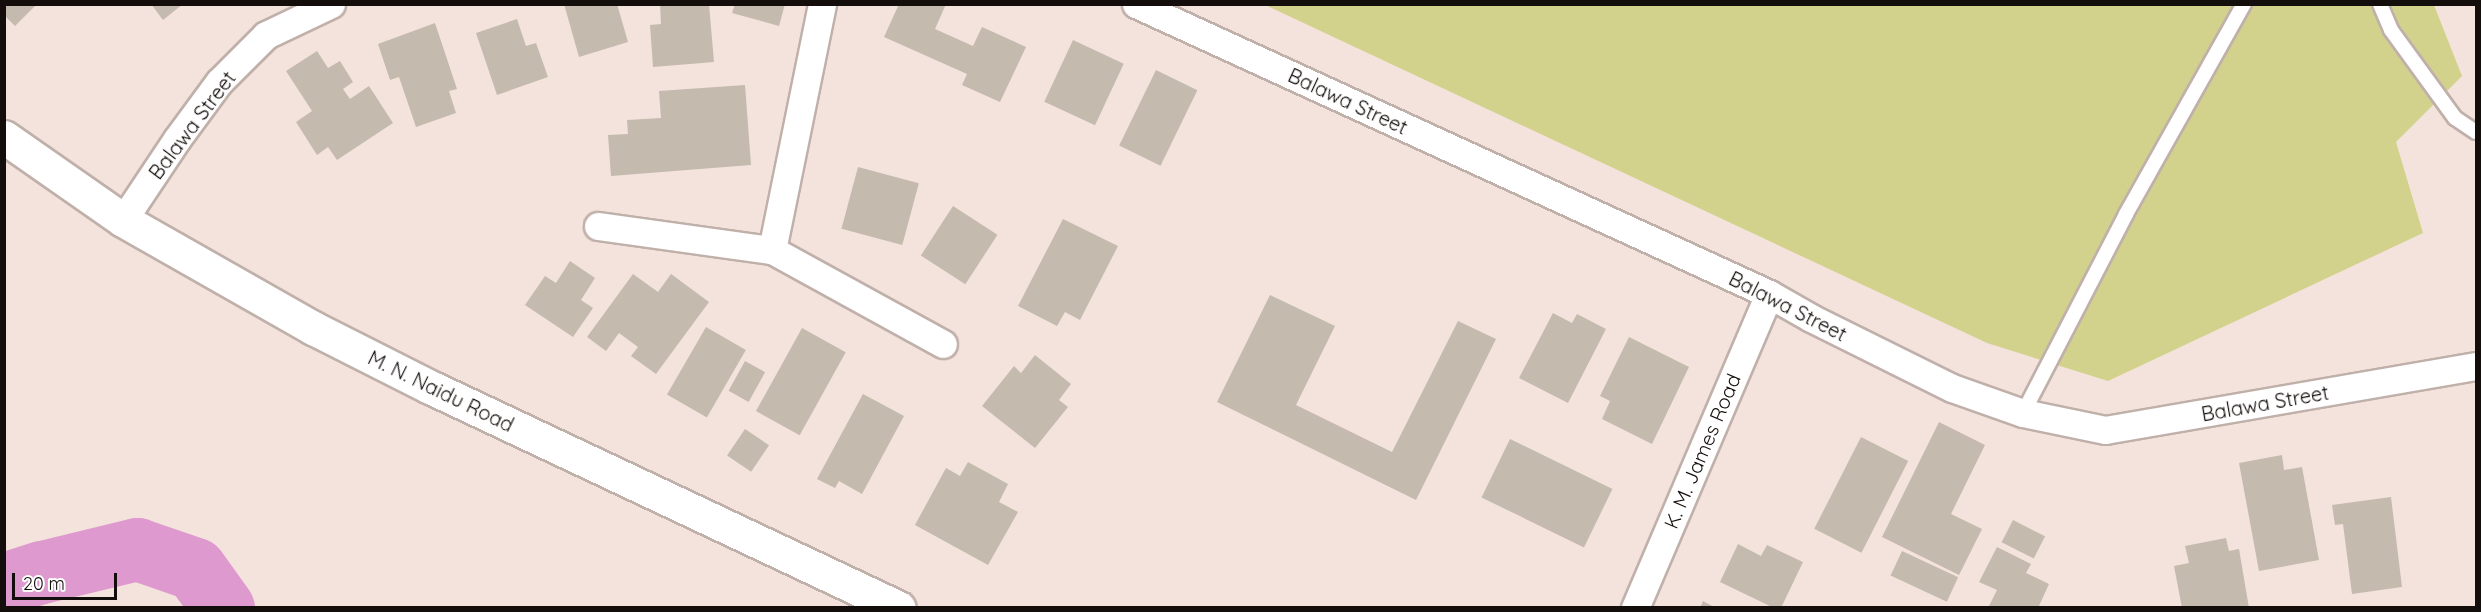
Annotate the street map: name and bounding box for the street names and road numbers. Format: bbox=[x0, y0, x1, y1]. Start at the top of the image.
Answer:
street label: Balawa Street bbox=[1284, 63, 1412, 139]
street label: Balawa Street bbox=[144, 66, 240, 184]
street label: Balawa Street bbox=[1725, 266, 1851, 346]
street label: M. N. Naidu Road bbox=[364, 345, 518, 437]
street label: K. M. James Road bbox=[1659, 370, 1745, 532]
street label: Balawa Street bbox=[2199, 380, 2331, 426]

